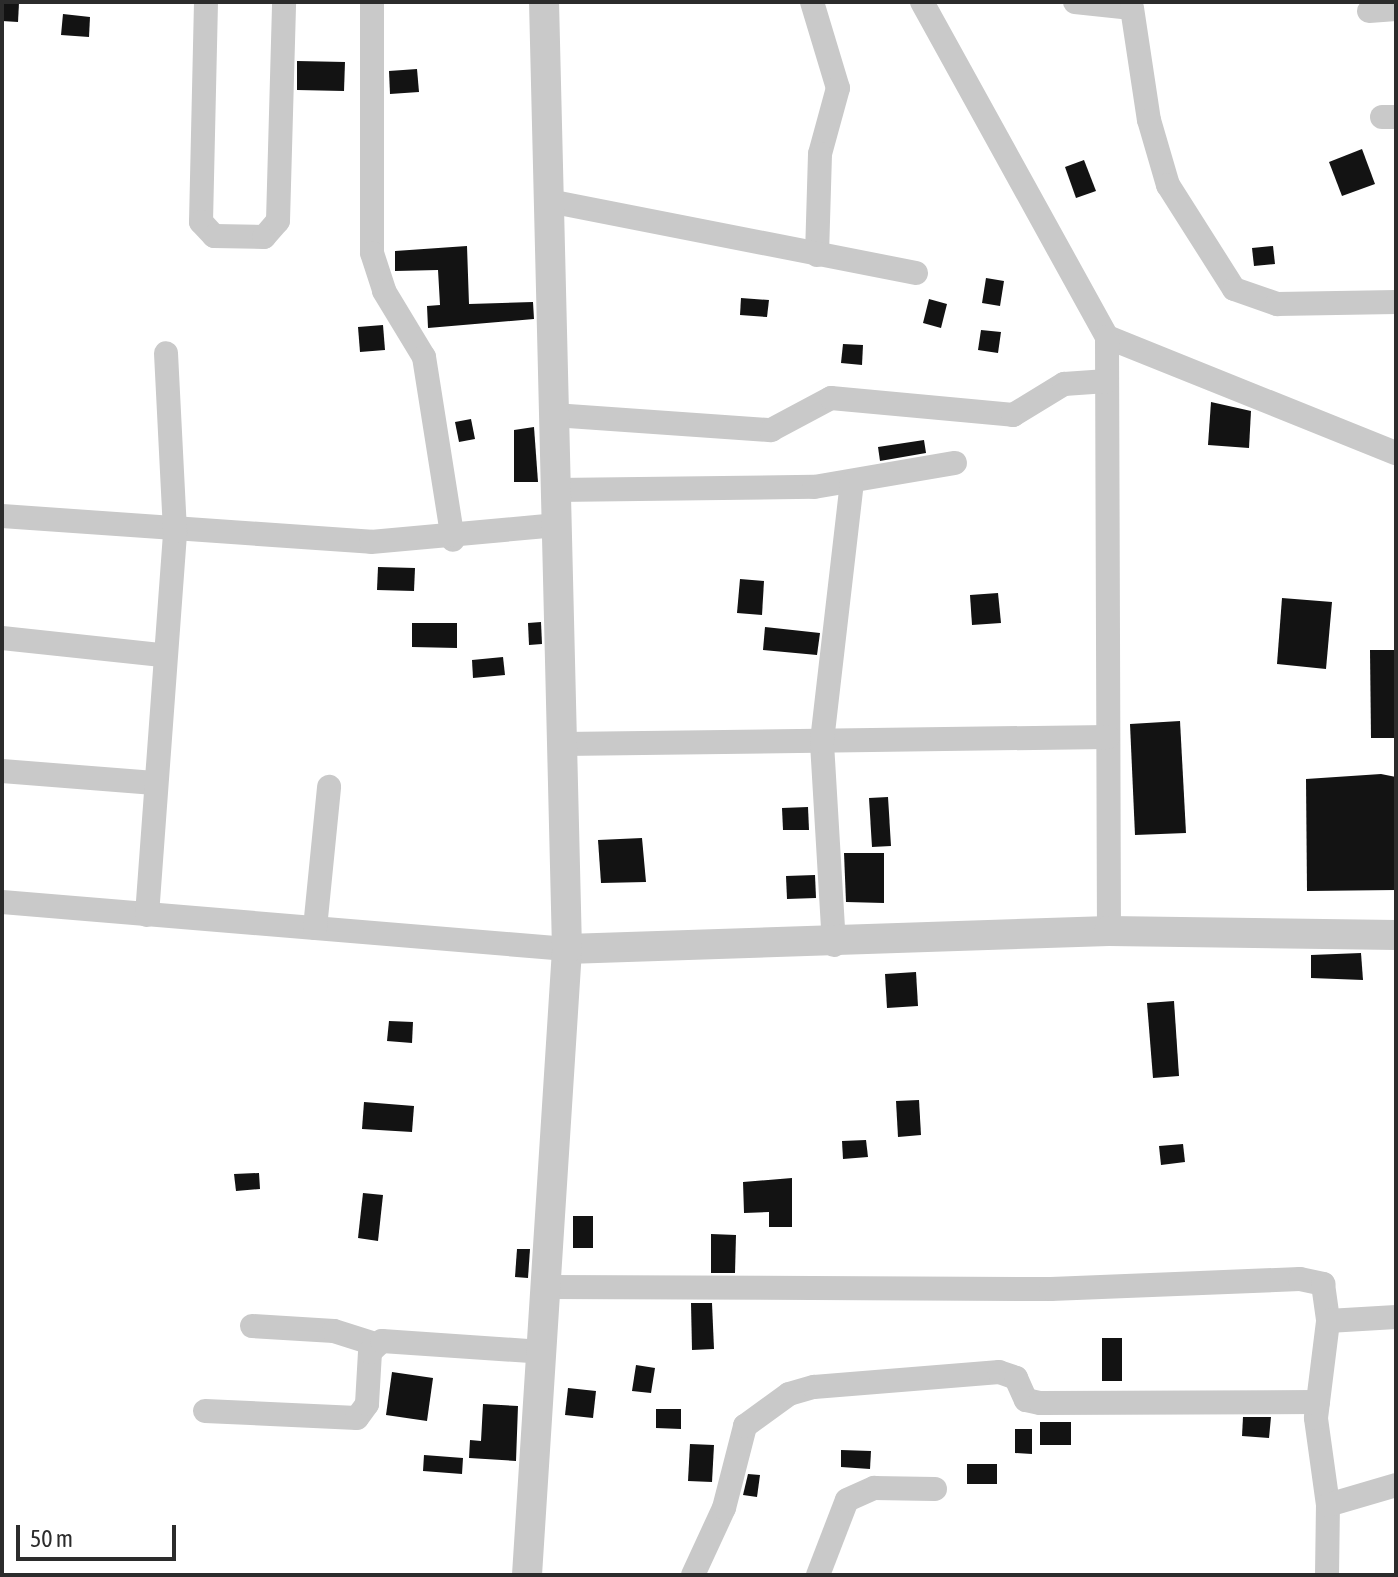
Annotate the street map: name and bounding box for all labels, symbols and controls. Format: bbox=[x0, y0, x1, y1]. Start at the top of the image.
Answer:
scale bar bbox=[20, 1509, 180, 1559]
text: 50 m bbox=[30, 1525, 73, 1552]

